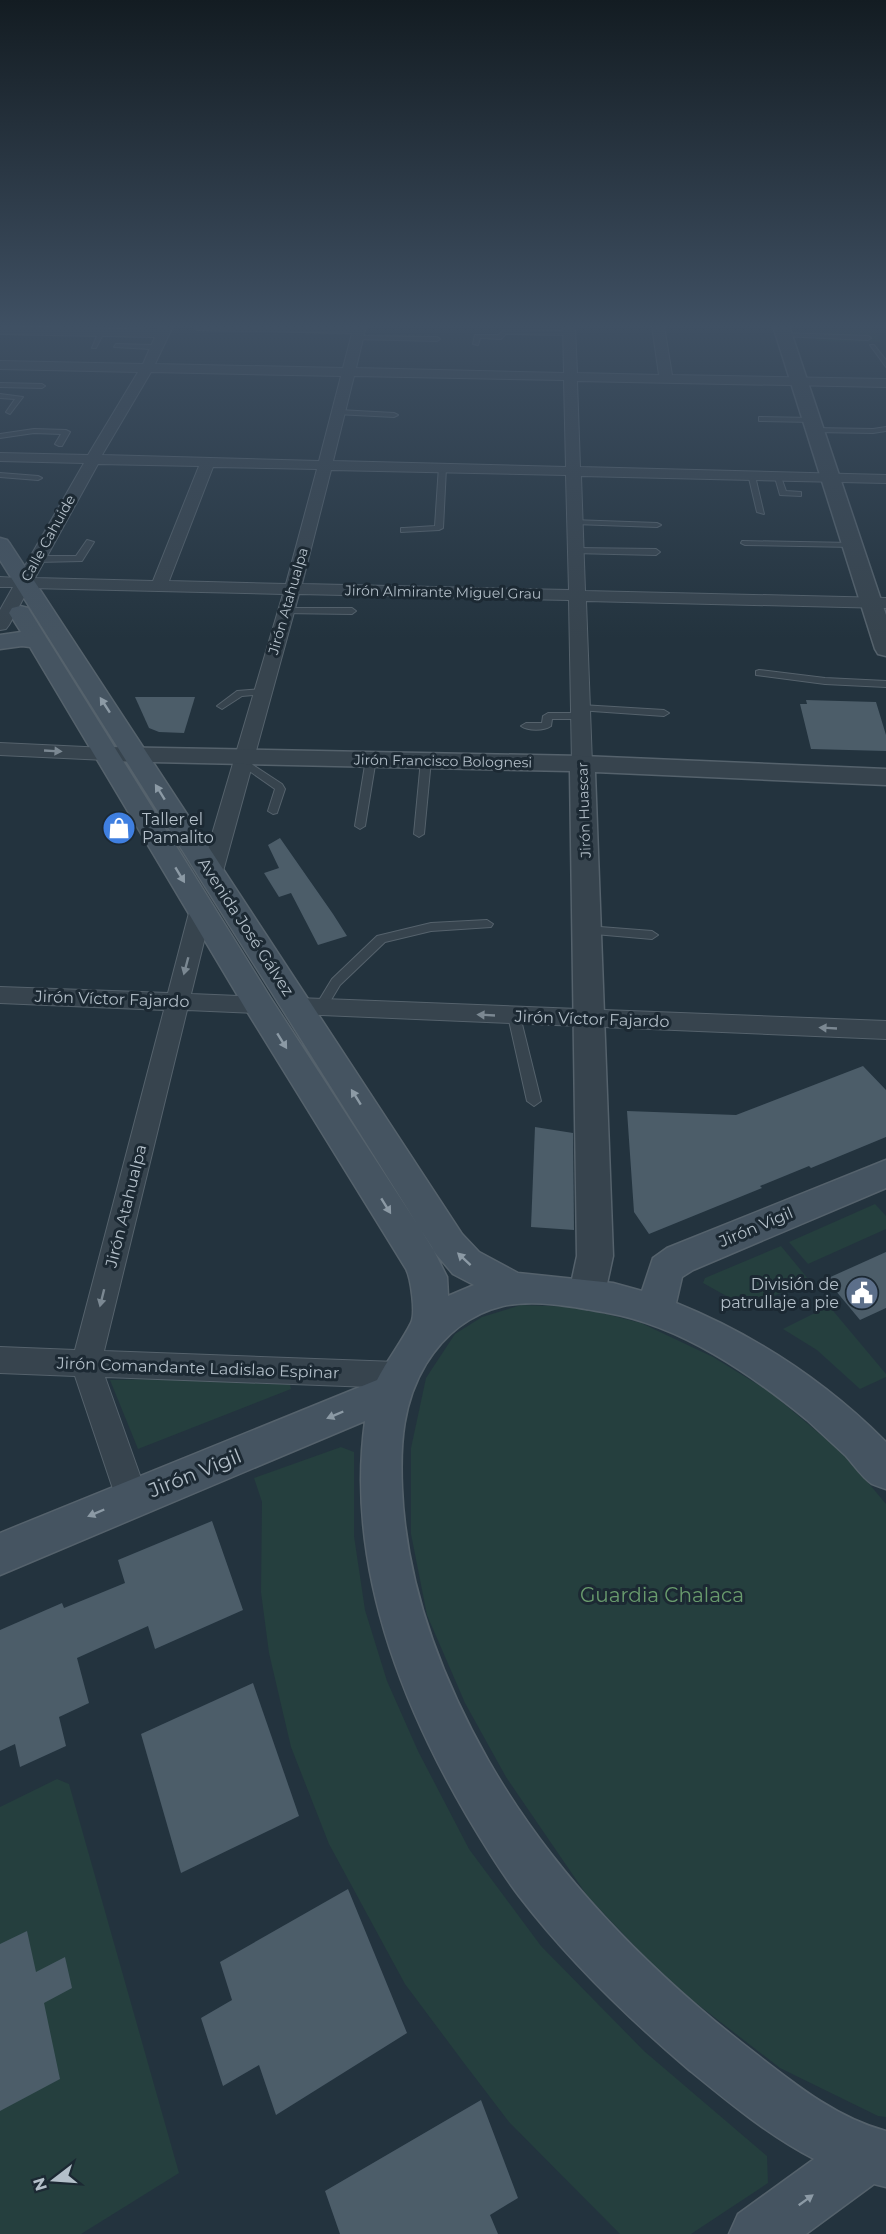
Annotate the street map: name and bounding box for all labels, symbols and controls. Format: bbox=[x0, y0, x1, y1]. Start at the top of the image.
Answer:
street label: Calle Cahuide bbox=[17, 491, 79, 585]
street label: Jirón Atahualpa bbox=[264, 545, 312, 657]
street label: Jirón Almirante Miguel Grau bbox=[344, 581, 541, 603]
one-way arrow bbox=[100, 697, 111, 713]
one-way arrow bbox=[43, 747, 62, 756]
street label: Jirón Francisco Bolognesi bbox=[353, 750, 532, 772]
street label: Jirón Huascar bbox=[573, 761, 595, 859]
one-way arrow bbox=[155, 784, 166, 800]
shop icon: Taller el Pamalito bbox=[101, 810, 137, 846]
place label: Taller el Pamalito bbox=[142, 810, 214, 847]
street label: Avenida José Gálvez bbox=[194, 854, 298, 1000]
one-way arrow bbox=[175, 867, 186, 883]
one-way arrow bbox=[181, 957, 190, 975]
street label: Jirón Víctor Fajardo bbox=[33, 987, 190, 1011]
street label: Jirón Víctor Fajardo bbox=[513, 1007, 670, 1031]
one-way arrow bbox=[476, 1010, 495, 1019]
one-way arrow bbox=[818, 1023, 837, 1032]
one-way arrow bbox=[277, 1033, 288, 1049]
one-way arrow bbox=[351, 1089, 362, 1106]
street label: Jirón Atahualpa bbox=[101, 1143, 150, 1270]
one-way arrow bbox=[381, 1198, 392, 1215]
street label: Jirón Vigil bbox=[715, 1203, 796, 1251]
one-way arrow bbox=[457, 1253, 472, 1266]
place label: División de patrullaje a pie bbox=[720, 1275, 839, 1312]
public building icon: División de patrullaje a pie bbox=[844, 1275, 880, 1311]
one-way arrow bbox=[97, 1288, 107, 1307]
street label: Jirón Comandante Ladislao Espinar bbox=[55, 1354, 340, 1382]
one-way arrow bbox=[326, 1411, 344, 1420]
street label: Jirón Vigil bbox=[144, 1444, 245, 1503]
one-way arrow bbox=[87, 1508, 105, 1518]
park label: Guardia Chalaca bbox=[580, 1583, 744, 1607]
north arrow bbox=[24, 2150, 84, 2210]
text: N bbox=[29, 2175, 51, 2193]
one-way arrow bbox=[797, 2194, 813, 2206]

